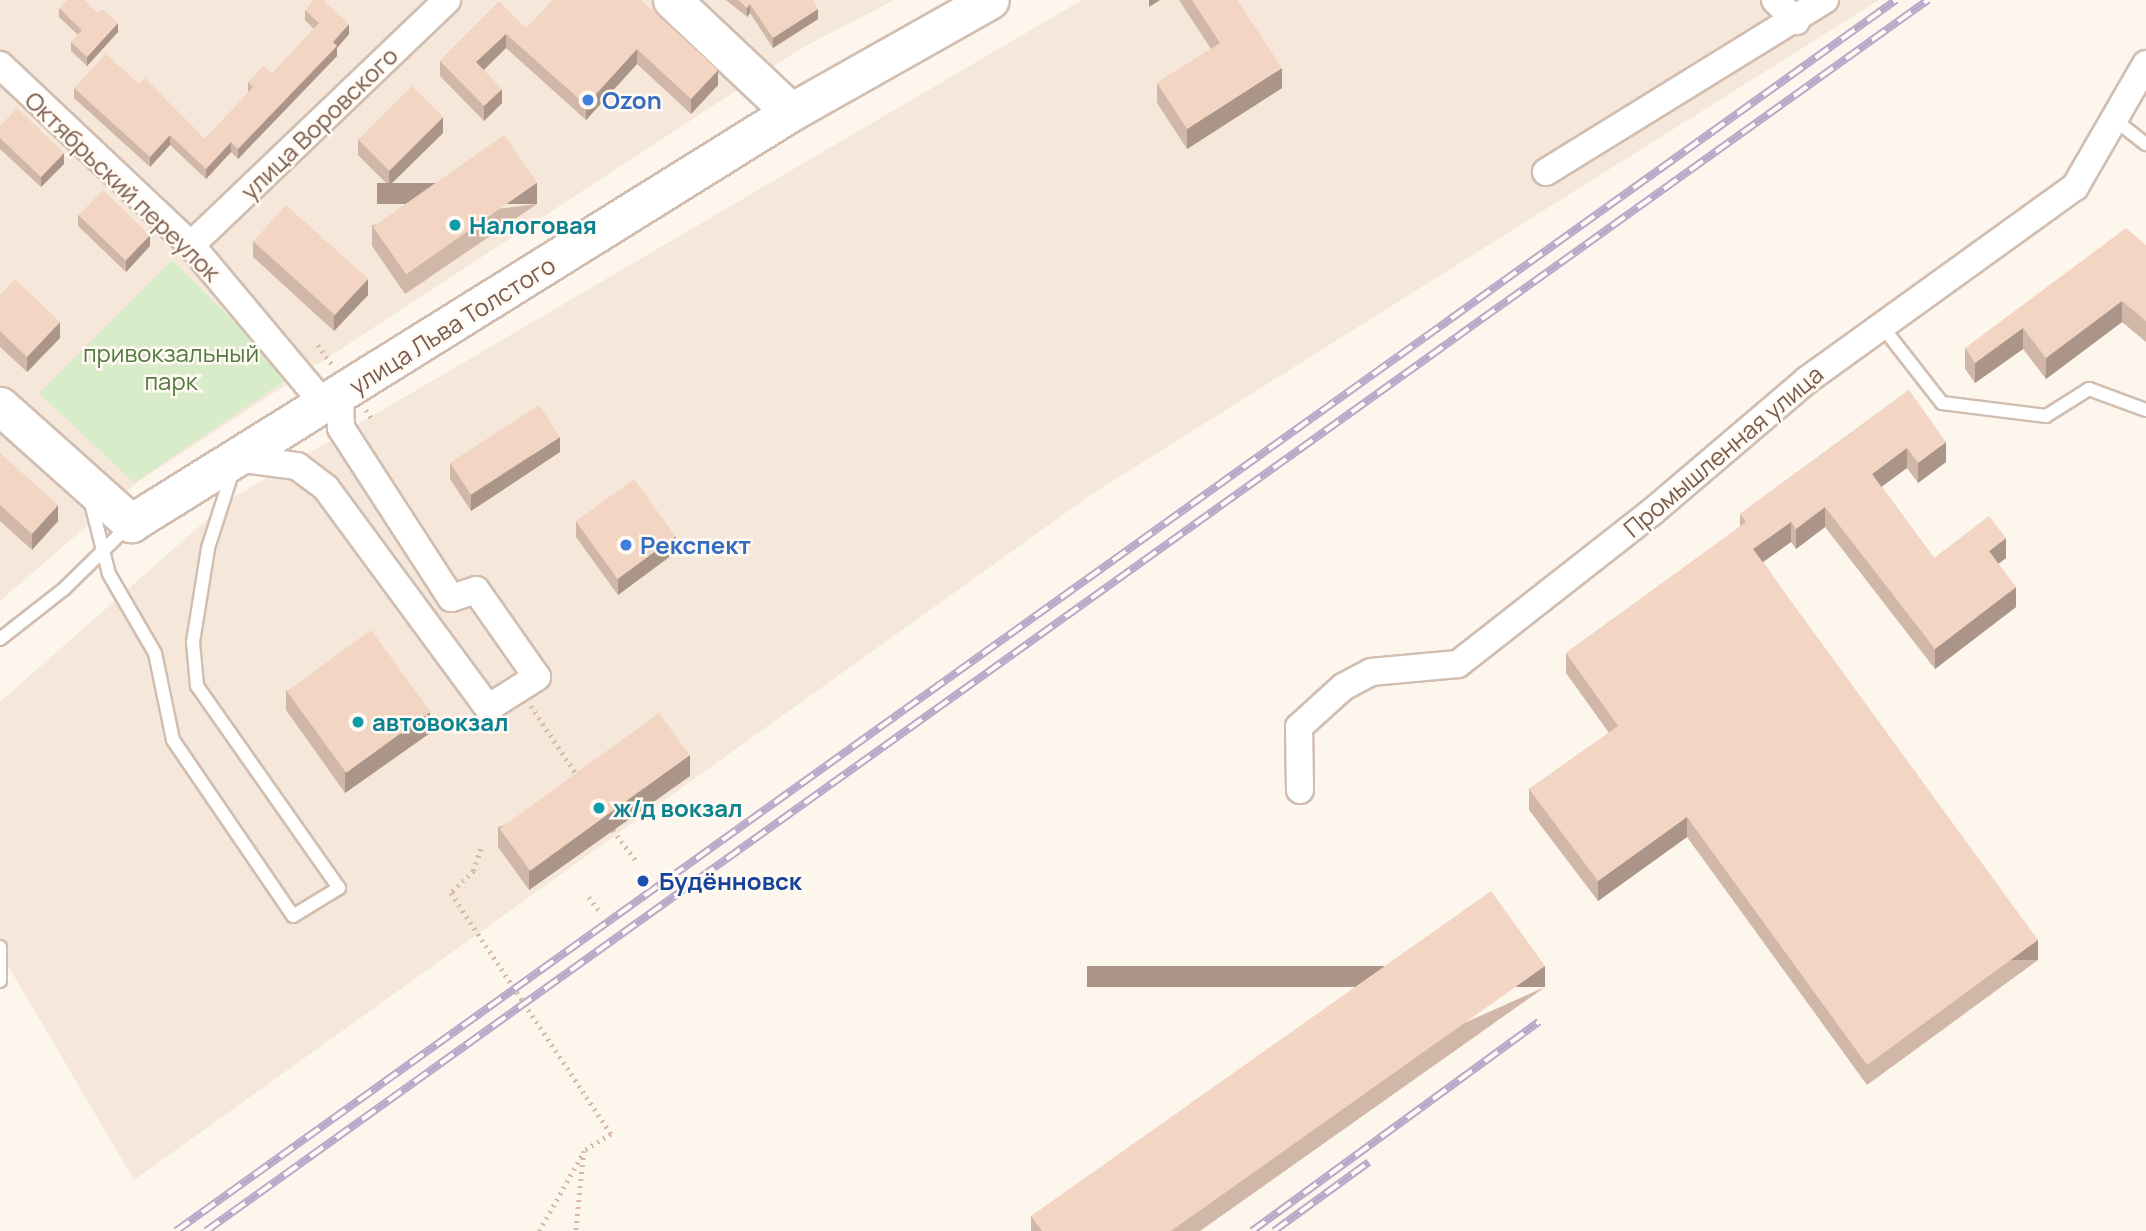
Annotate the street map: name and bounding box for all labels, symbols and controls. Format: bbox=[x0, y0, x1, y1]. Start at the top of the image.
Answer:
street label: улица Воровского bbox=[235, 41, 403, 205]
street label: Октябрьский переулок bbox=[19, 85, 227, 287]
place label: Ozon bbox=[602, 86, 662, 114]
marker: Ozon bbox=[580, 92, 596, 108]
place label: Налоговая bbox=[469, 211, 597, 239]
marker: Налоговая bbox=[447, 217, 463, 233]
street label: улица Льва Толстого bbox=[344, 250, 560, 400]
park label: привокзальный парк bbox=[83, 339, 259, 395]
street label: Промышленная улица bbox=[1617, 359, 1829, 543]
place label: Рекспект bbox=[640, 531, 751, 559]
marker: Рекспект bbox=[618, 537, 634, 553]
place label: автовокзал bbox=[372, 708, 509, 736]
marker: автовокзал bbox=[350, 714, 366, 730]
place label: ж/д вокзал bbox=[613, 794, 743, 822]
marker: ж/д вокзал bbox=[591, 800, 607, 816]
place label: Будённовск bbox=[659, 867, 802, 895]
marker: Будённовск bbox=[633, 871, 653, 891]

